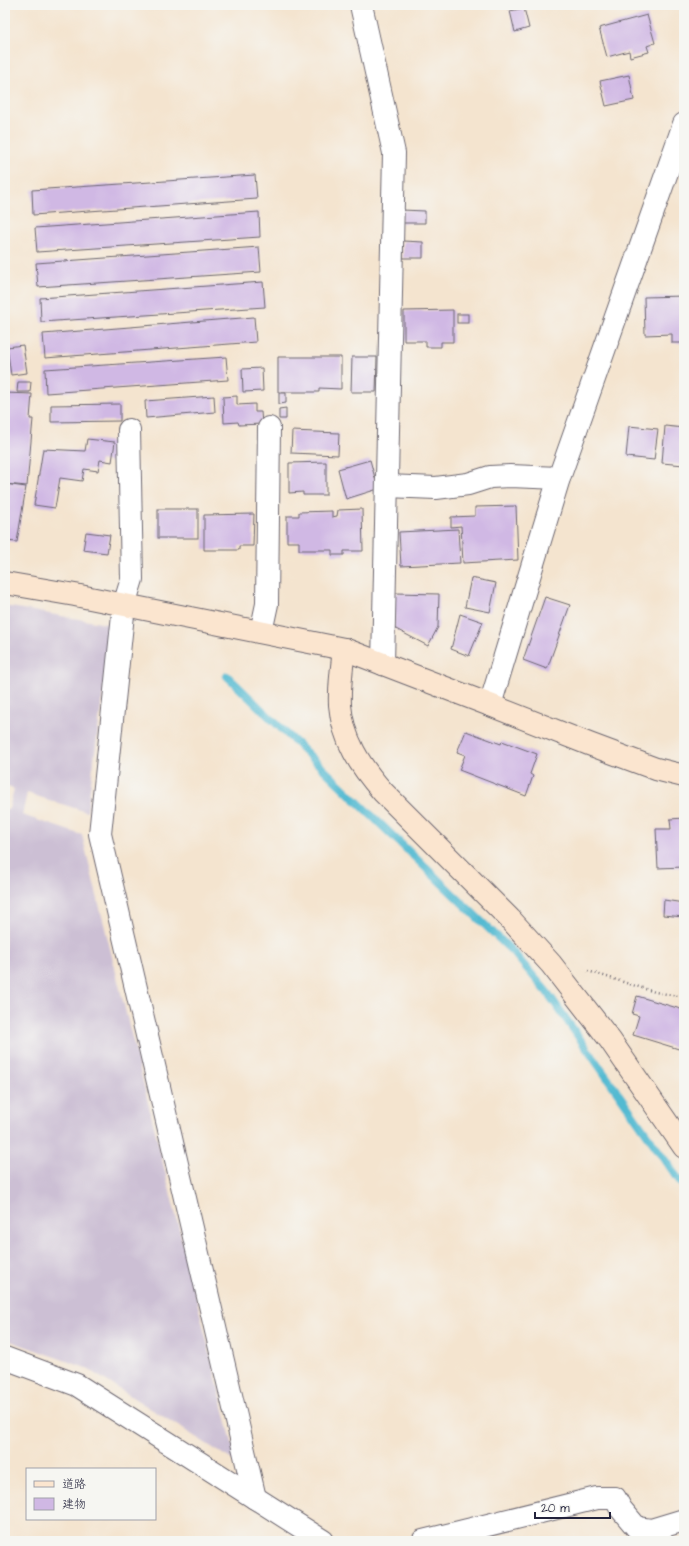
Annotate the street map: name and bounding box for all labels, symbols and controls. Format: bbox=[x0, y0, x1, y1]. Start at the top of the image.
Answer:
legend bbox=[26, 1468, 156, 1520]
text: 道路 bbox=[62, 1476, 86, 1493]
scale bar bbox=[535, 1494, 610, 1520]
text: 建物 bbox=[62, 1496, 86, 1513]
text: 20 m bbox=[541, 1500, 570, 1517]

